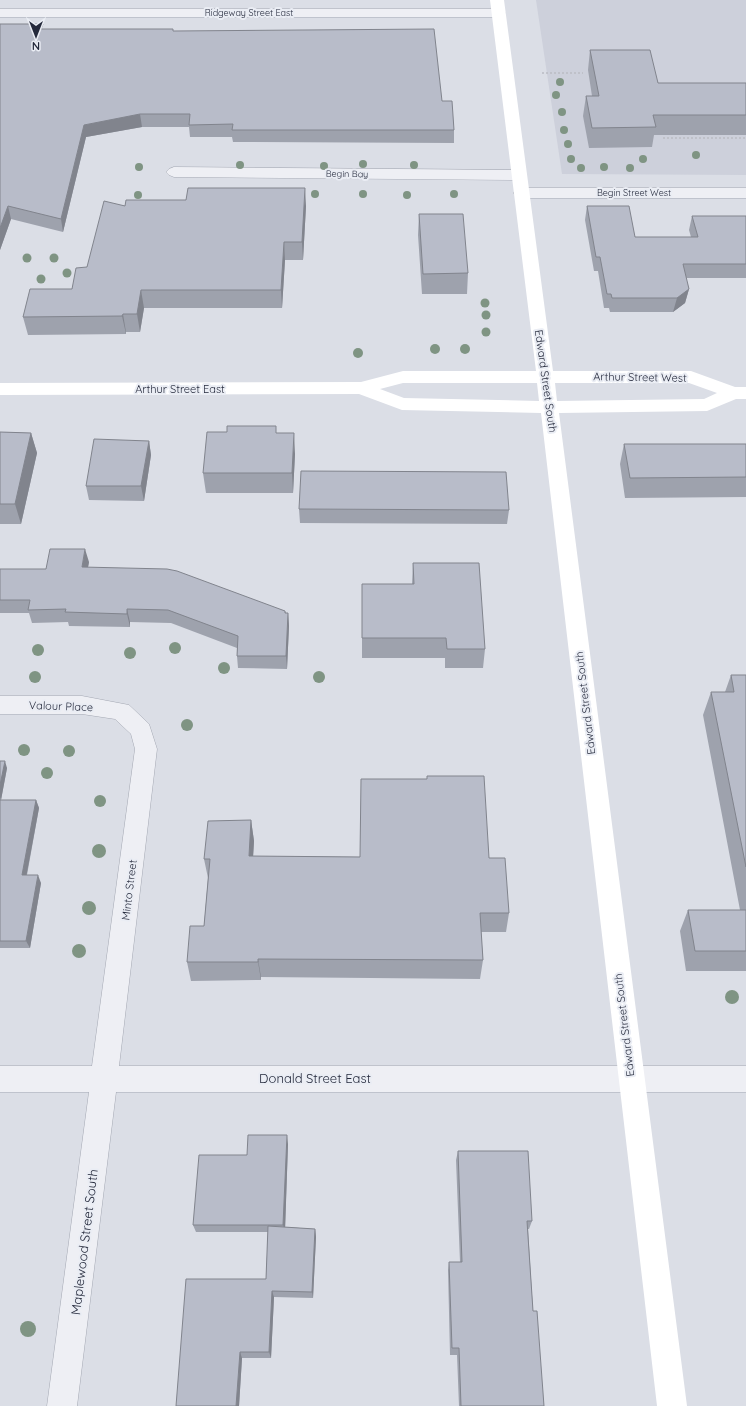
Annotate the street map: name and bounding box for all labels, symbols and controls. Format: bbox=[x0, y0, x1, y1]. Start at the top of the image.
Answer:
street label: Ridgeway Street East bbox=[205, 7, 293, 18]
north arrow bbox=[16, 16, 56, 56]
text: N bbox=[32, 39, 40, 53]
street label: Begin Bay bbox=[326, 168, 368, 179]
street label: Begin Street West bbox=[597, 187, 671, 198]
street label: Edward Street South bbox=[532, 329, 560, 433]
street label: Arthur Street West bbox=[593, 369, 687, 385]
street label: Arthur Street East bbox=[135, 382, 225, 396]
street label: Edward Street South bbox=[572, 651, 598, 755]
street label: Valour Place bbox=[29, 698, 93, 714]
street label: Minto Street bbox=[118, 859, 140, 921]
street label: Edward Street South bbox=[611, 973, 637, 1077]
street label: Donald Street East bbox=[259, 1070, 371, 1086]
street label: Maplewood Street South bbox=[67, 1168, 101, 1316]

